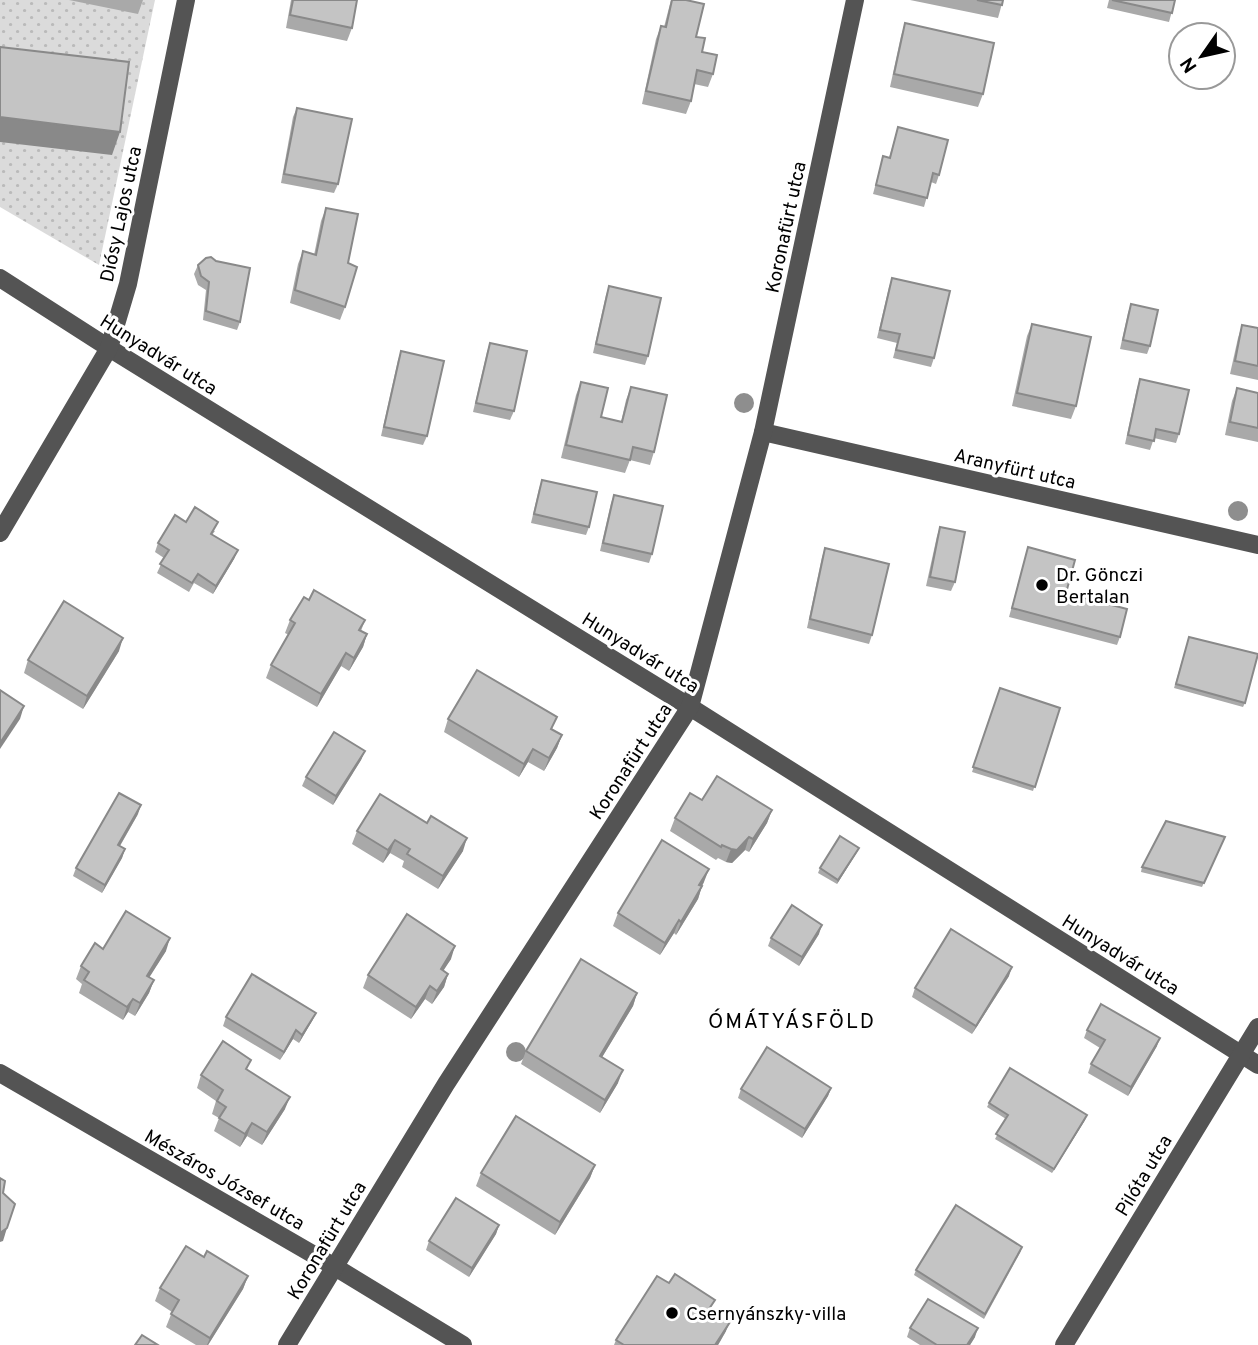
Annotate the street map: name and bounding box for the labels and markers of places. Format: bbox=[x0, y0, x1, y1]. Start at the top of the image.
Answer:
place label: Dr. Gönczi Bertalan bbox=[1056, 564, 1143, 610]
marker: Dr. Gönczi Bertalan bbox=[1034, 577, 1050, 593]
place label: Csernyánszky-villa bbox=[686, 1303, 846, 1327]
marker: Csernyánszky-villa bbox=[664, 1305, 680, 1321]

